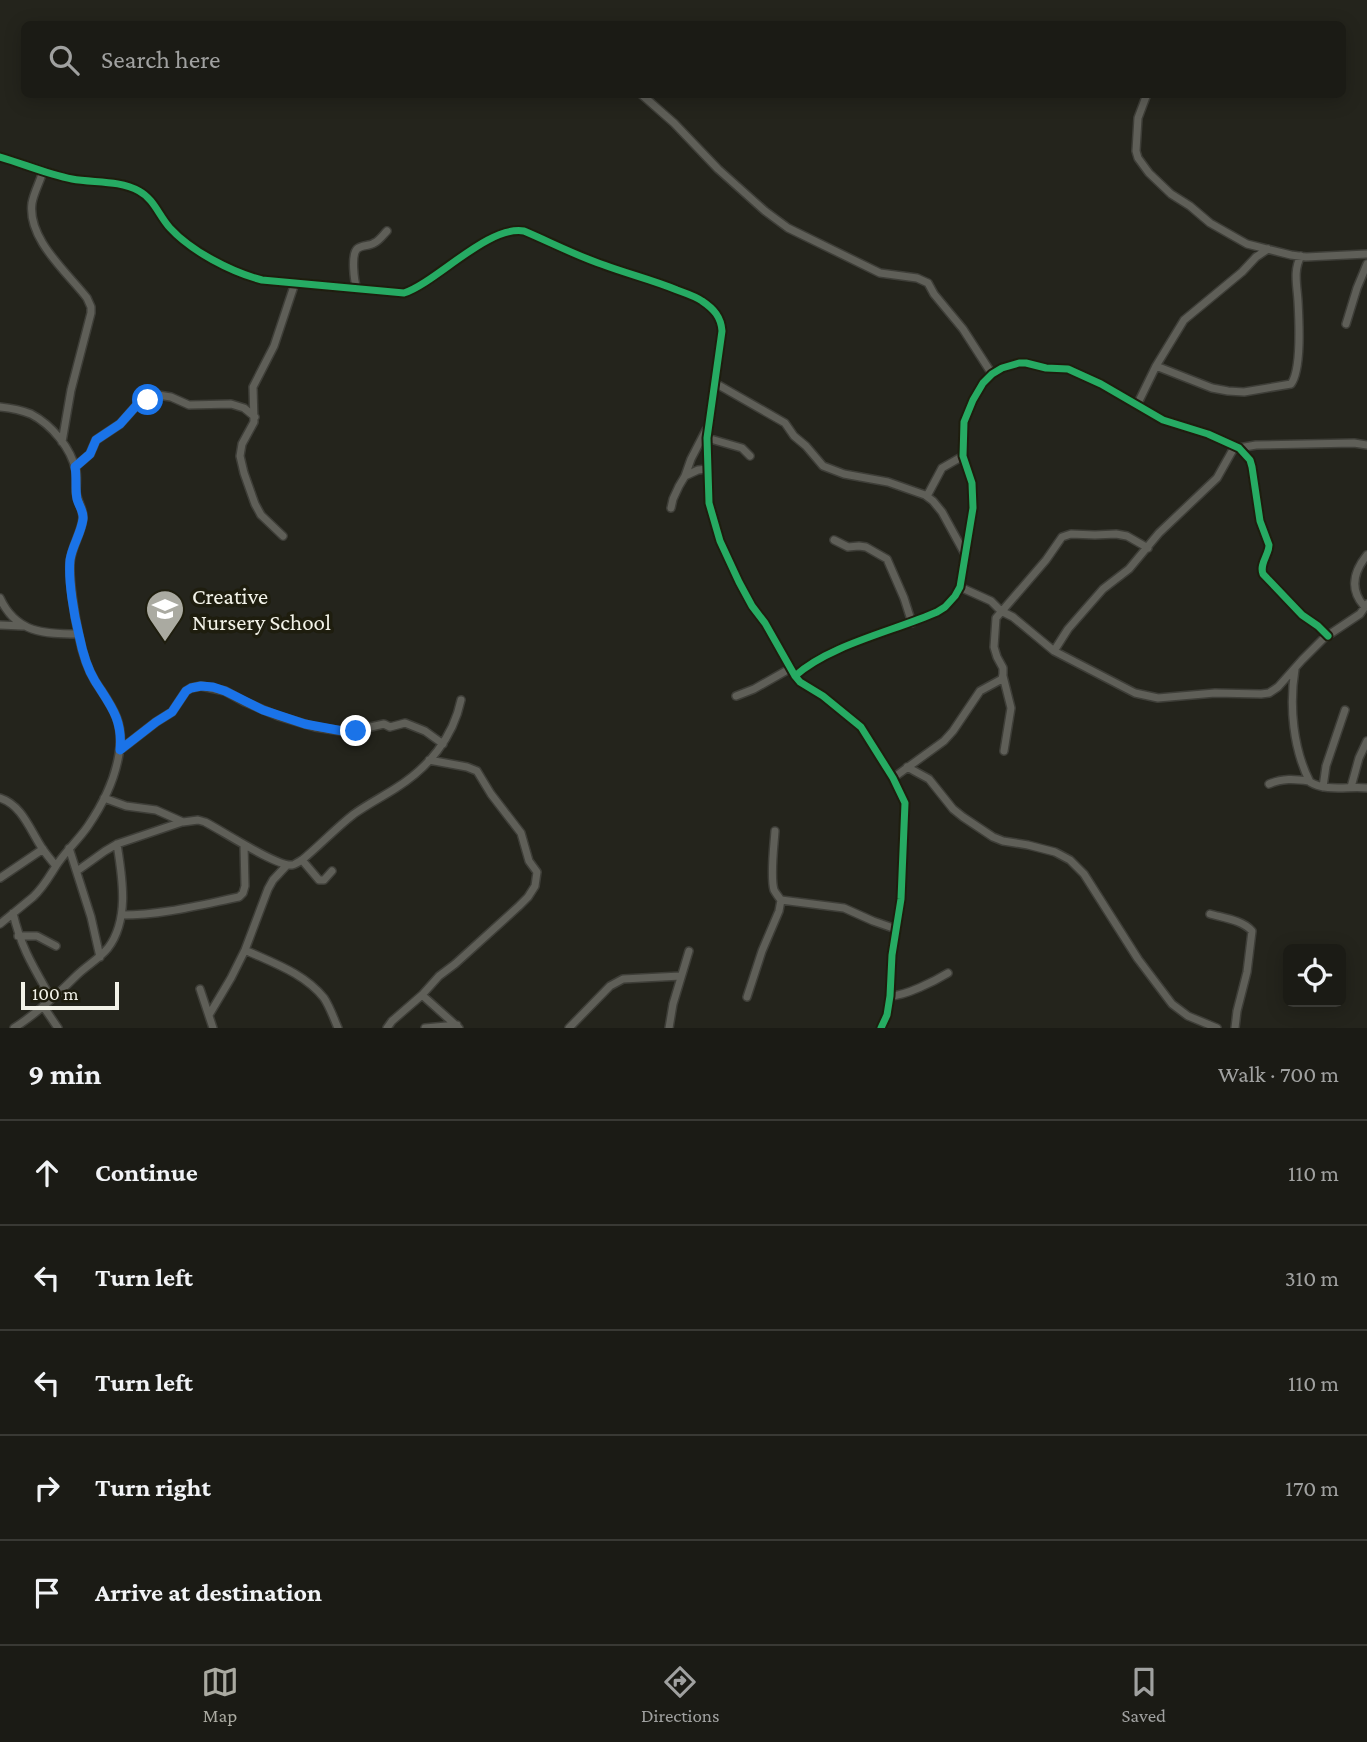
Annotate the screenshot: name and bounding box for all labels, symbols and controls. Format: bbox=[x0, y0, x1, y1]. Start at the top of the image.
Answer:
search box bbox=[21, 21, 1346, 98]
icon: search bbox=[45, 41, 83, 79]
text: Search here bbox=[101, 45, 220, 74]
route start bbox=[132, 384, 163, 415]
place label: Creative Nursery School bbox=[192, 583, 331, 635]
school or university icon: Creative Nursery School bbox=[144, 588, 186, 643]
route end bbox=[340, 715, 371, 746]
map controls bbox=[1283, 944, 1346, 1007]
button: locate bbox=[1283, 944, 1346, 1007]
scale bar bbox=[21, 979, 119, 1011]
text: 100 m bbox=[32, 983, 79, 1004]
text: 9 min bbox=[28, 1057, 101, 1090]
text: Walk · 700 m bbox=[1218, 1061, 1339, 1087]
icon: ahead bbox=[28, 1154, 66, 1192]
text: Continue bbox=[95, 1158, 198, 1187]
text: 110 m bbox=[1288, 1160, 1339, 1186]
icon: left bbox=[28, 1259, 66, 1297]
text: Turn left bbox=[95, 1263, 193, 1292]
text: 310 m bbox=[1285, 1265, 1339, 1291]
icon: left bbox=[28, 1364, 66, 1402]
text: Turn left bbox=[95, 1368, 193, 1397]
text: 110 m bbox=[1288, 1370, 1339, 1396]
icon: right bbox=[28, 1469, 66, 1507]
text: Turn right bbox=[95, 1473, 211, 1502]
text: 170 m bbox=[1285, 1475, 1339, 1501]
icon: arrive bbox=[28, 1574, 66, 1612]
text: Arrive at destination bbox=[95, 1578, 322, 1607]
tab: Map bbox=[201, 1663, 239, 1726]
tab: Directions bbox=[641, 1663, 720, 1726]
tab: Saved bbox=[1121, 1663, 1166, 1726]

